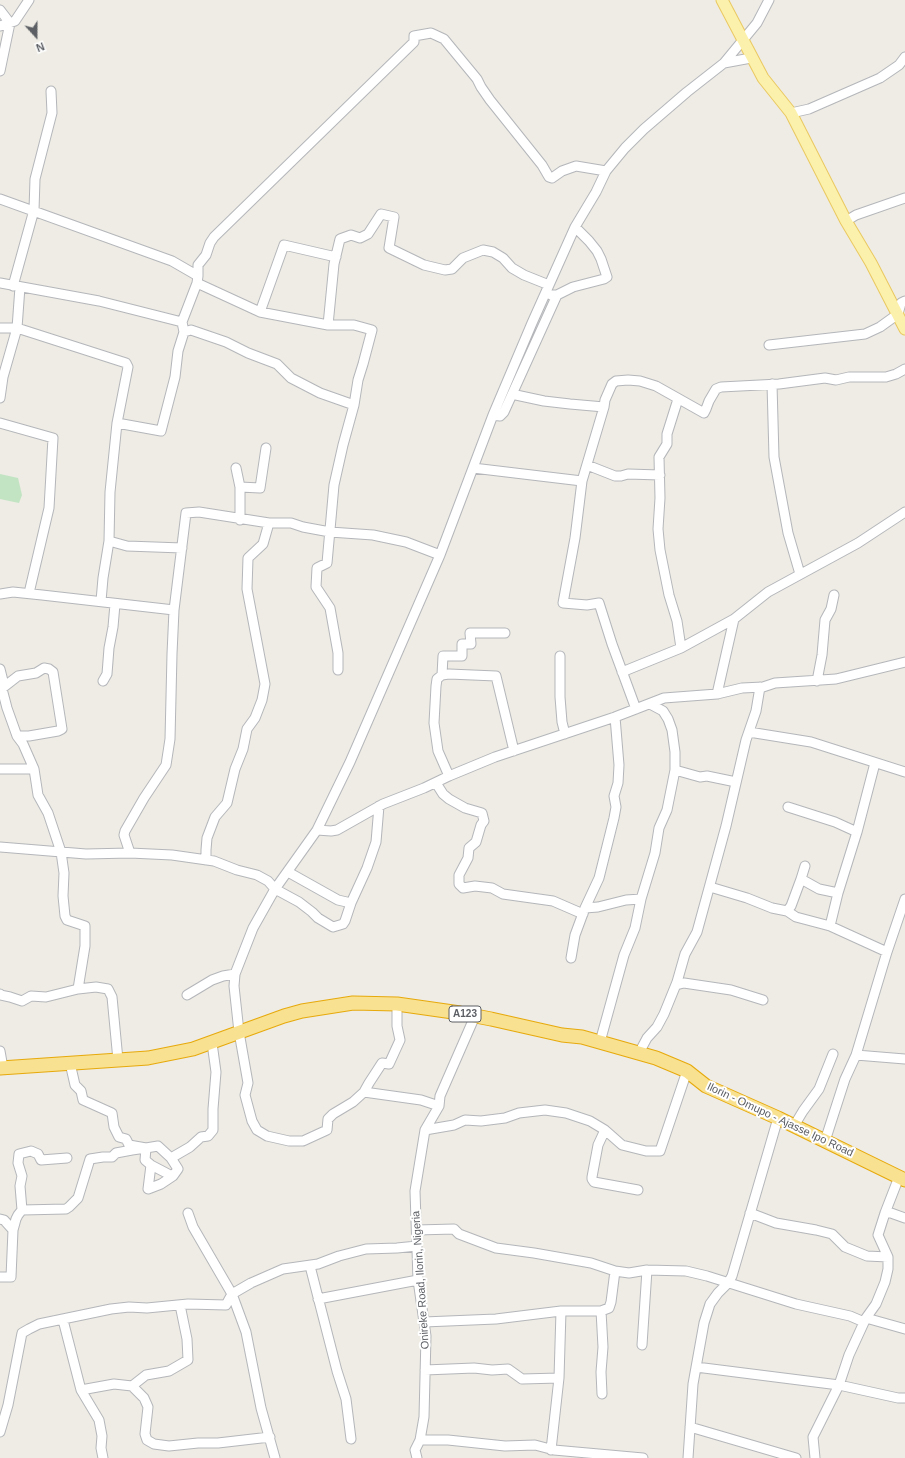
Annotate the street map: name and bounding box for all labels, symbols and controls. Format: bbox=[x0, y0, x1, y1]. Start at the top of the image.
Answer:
north arrow bbox=[16, 16, 56, 56]
text: N bbox=[34, 40, 46, 54]
road number: A123 bbox=[449, 1006, 481, 1022]
street label: Ilorin - Omupo - Ajasse Ipo Road bbox=[705, 1080, 855, 1160]
street label: Onireke Road, Ilorin, Nigeria bbox=[410, 1210, 432, 1350]

